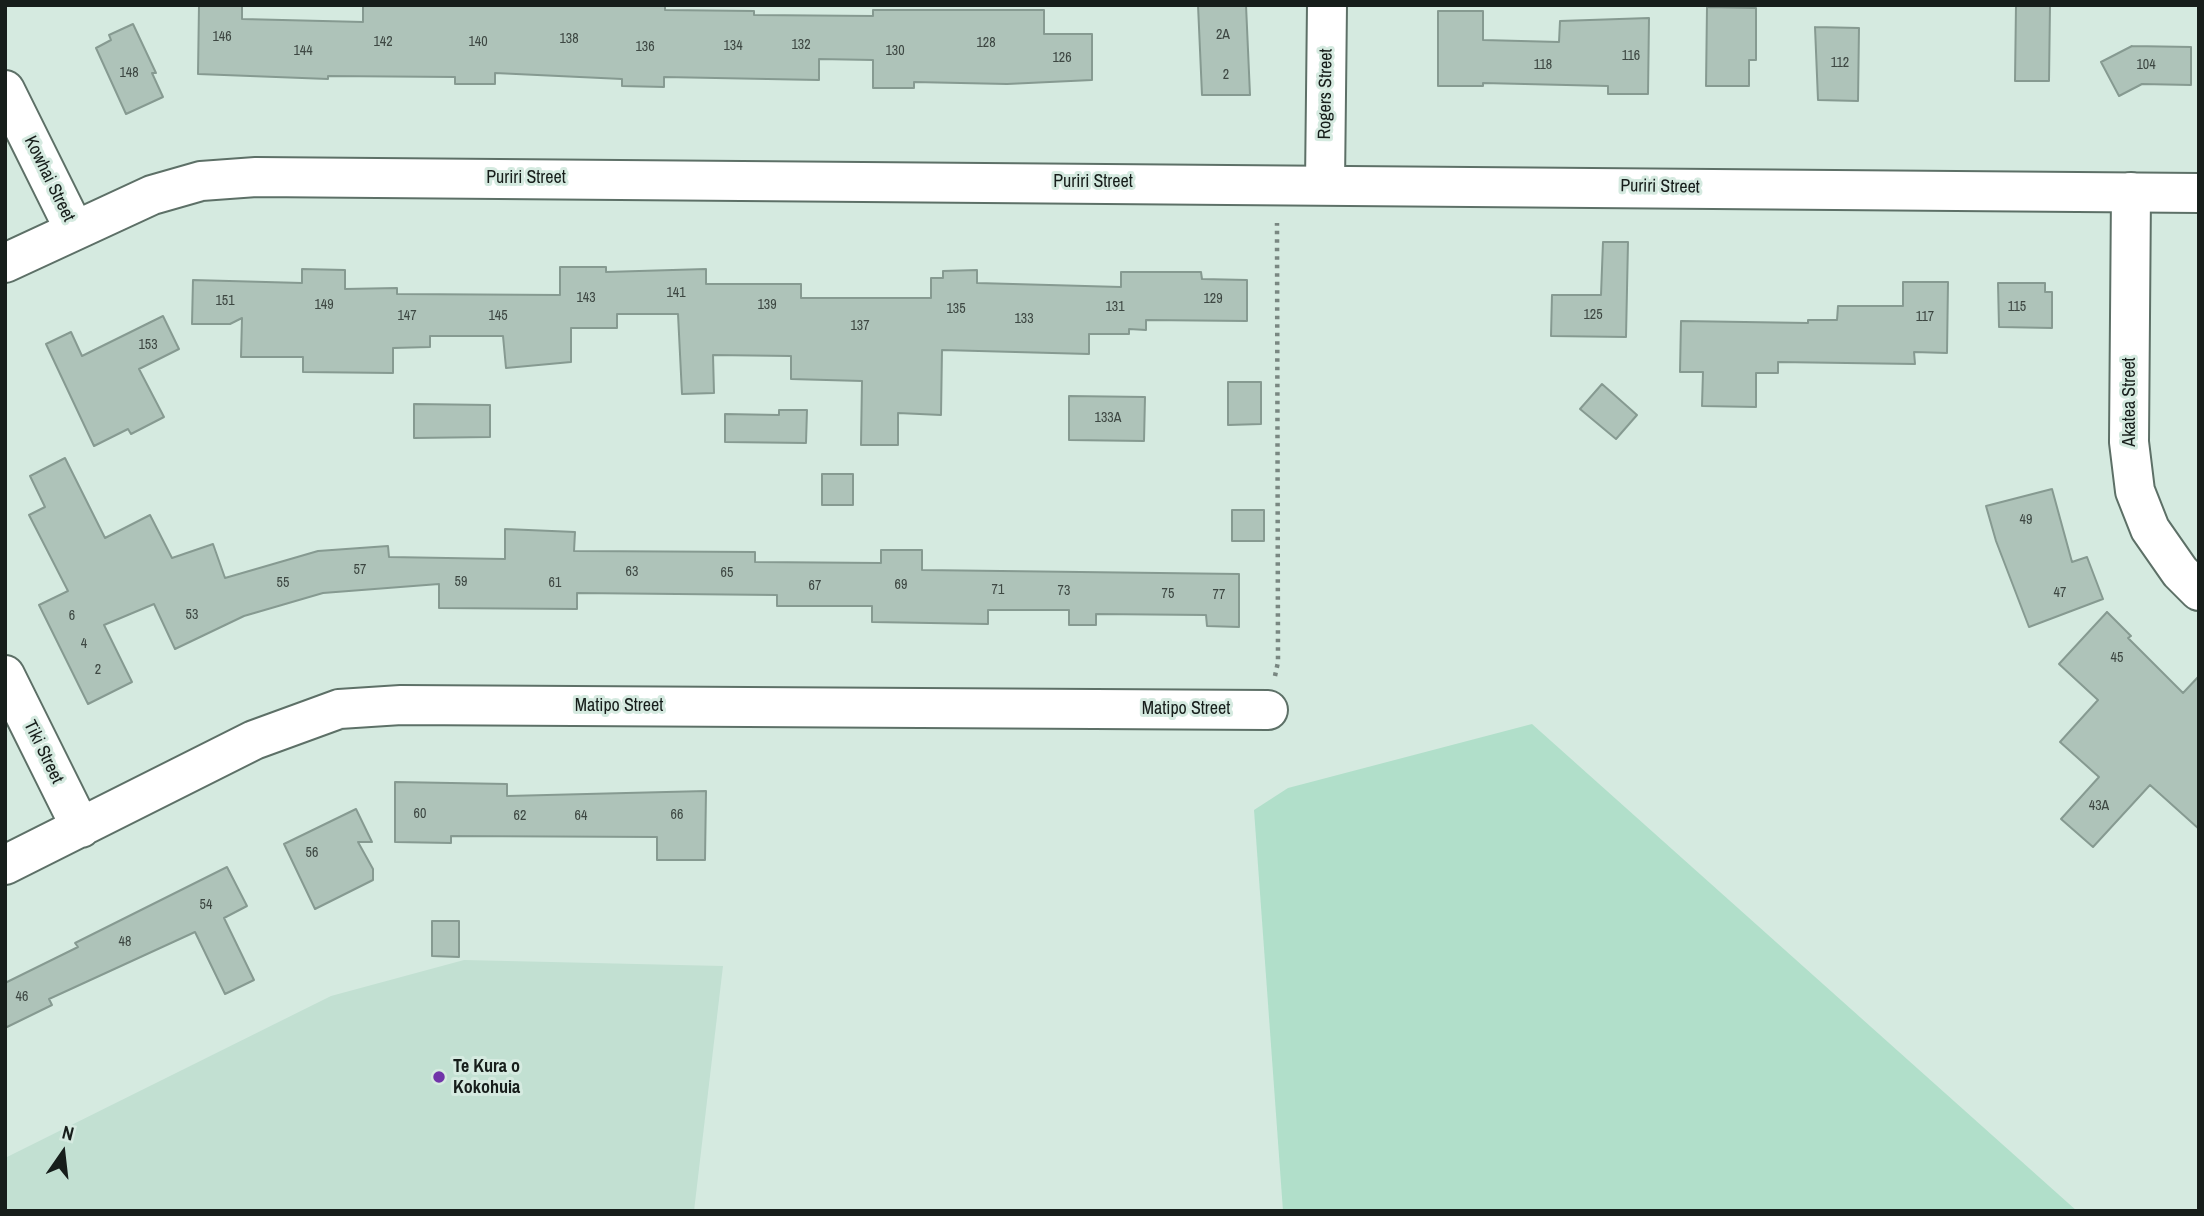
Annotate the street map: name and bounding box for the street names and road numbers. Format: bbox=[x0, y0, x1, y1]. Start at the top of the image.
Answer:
street label: Rogers Street bbox=[1314, 48, 1338, 140]
street label: Kowhai Street bbox=[19, 133, 79, 225]
street label: Puriri Street bbox=[486, 167, 566, 189]
street label: Puriri Street bbox=[1053, 171, 1133, 193]
street label: Puriri Street bbox=[1620, 176, 1700, 198]
street label: Akatea Street bbox=[2119, 357, 2141, 447]
street label: Matipo Street bbox=[575, 695, 663, 717]
street label: Matipo Street bbox=[1142, 698, 1230, 720]
street label: Tiki Street bbox=[18, 717, 68, 787]

